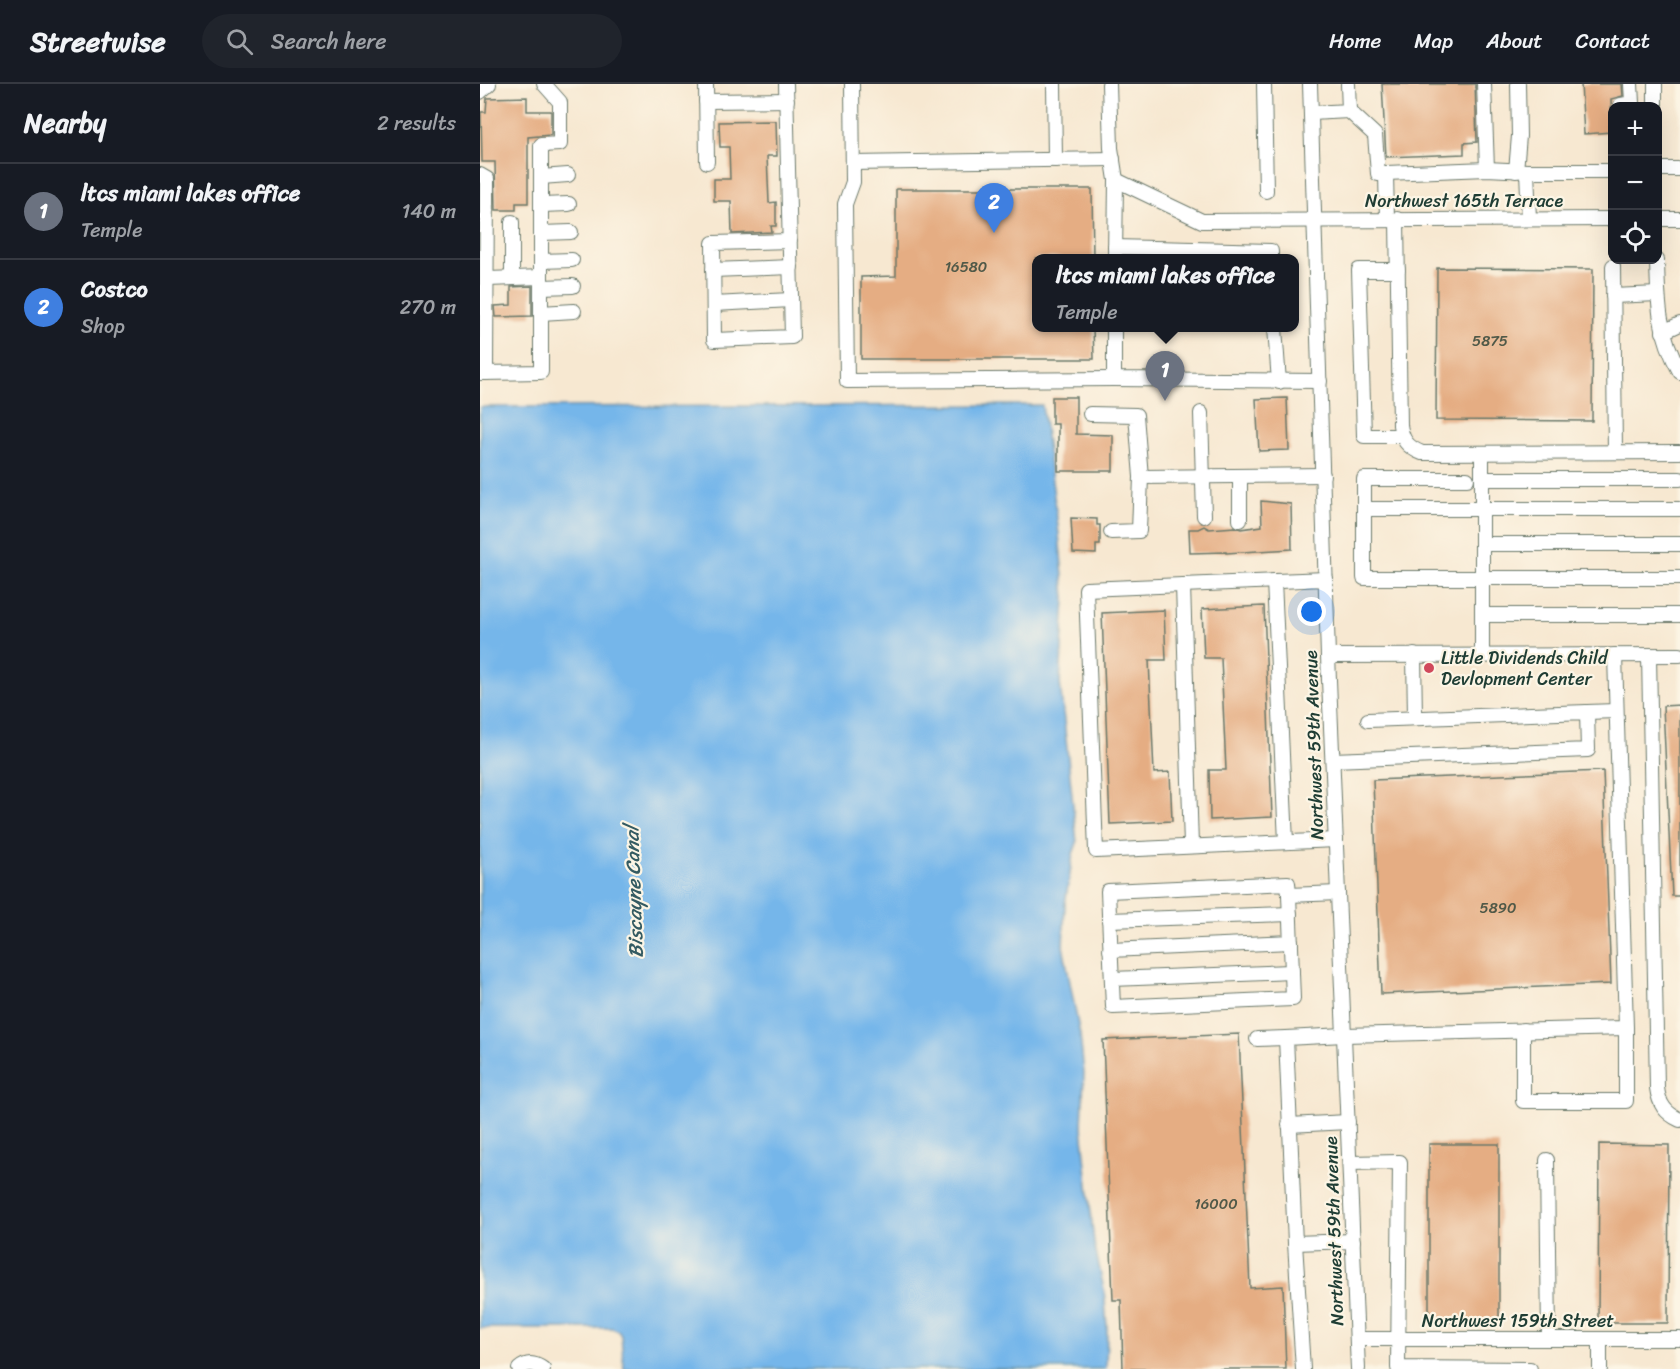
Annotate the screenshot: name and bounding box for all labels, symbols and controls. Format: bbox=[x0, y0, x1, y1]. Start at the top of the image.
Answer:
search box bbox=[202, 14, 622, 68]
text: Streetwise bbox=[30, 17, 166, 66]
text: Search here bbox=[271, 22, 387, 61]
text: Home bbox=[1329, 22, 1381, 60]
text: Map bbox=[1414, 22, 1453, 60]
text: About bbox=[1486, 22, 1543, 60]
text: Contact bbox=[1576, 22, 1650, 60]
icon: search bbox=[223, 25, 256, 58]
text: Nearby bbox=[24, 100, 106, 146]
map controls bbox=[1608, 102, 1662, 264]
button: + bbox=[1608, 102, 1662, 156]
text: 2 results bbox=[377, 106, 456, 141]
button: − bbox=[1608, 156, 1662, 210]
text: ltcs miami lakes office bbox=[81, 174, 300, 213]
pin: 2 bbox=[974, 184, 1014, 233]
street label: Northwest 165th Terrace bbox=[1365, 185, 1563, 217]
text: 1 bbox=[39, 194, 48, 229]
text: 140 m bbox=[402, 194, 456, 229]
button: locate bbox=[1608, 210, 1662, 264]
text: Temple bbox=[81, 213, 143, 248]
house number: 16580 bbox=[945, 254, 987, 280]
popup bbox=[1032, 254, 1299, 332]
text: ltcs miami lakes office bbox=[1056, 256, 1275, 295]
text: Costco bbox=[81, 270, 148, 309]
text: 2 bbox=[38, 290, 49, 325]
text: 270 m bbox=[400, 290, 456, 325]
text: Temple bbox=[1056, 295, 1117, 330]
text: Shop bbox=[81, 309, 125, 344]
house number: 5875 bbox=[1472, 328, 1508, 354]
pin: 1 bbox=[1146, 352, 1184, 401]
your location bbox=[1297, 597, 1326, 626]
place label: Little Dividends Child Devlopment Center bbox=[1441, 642, 1609, 695]
street label: Northwest 59th Avenue bbox=[1295, 649, 1333, 840]
marker: Little Dividends Child Devlopment Center bbox=[1422, 661, 1436, 675]
water label: Biscayne Canal bbox=[614, 821, 654, 959]
house number: 5890 bbox=[1480, 895, 1516, 921]
street label: Northwest 59th Avenue bbox=[1315, 1135, 1353, 1326]
house number: 16000 bbox=[1194, 1191, 1238, 1217]
street label: Northwest 159th Street bbox=[1422, 1305, 1614, 1337]

